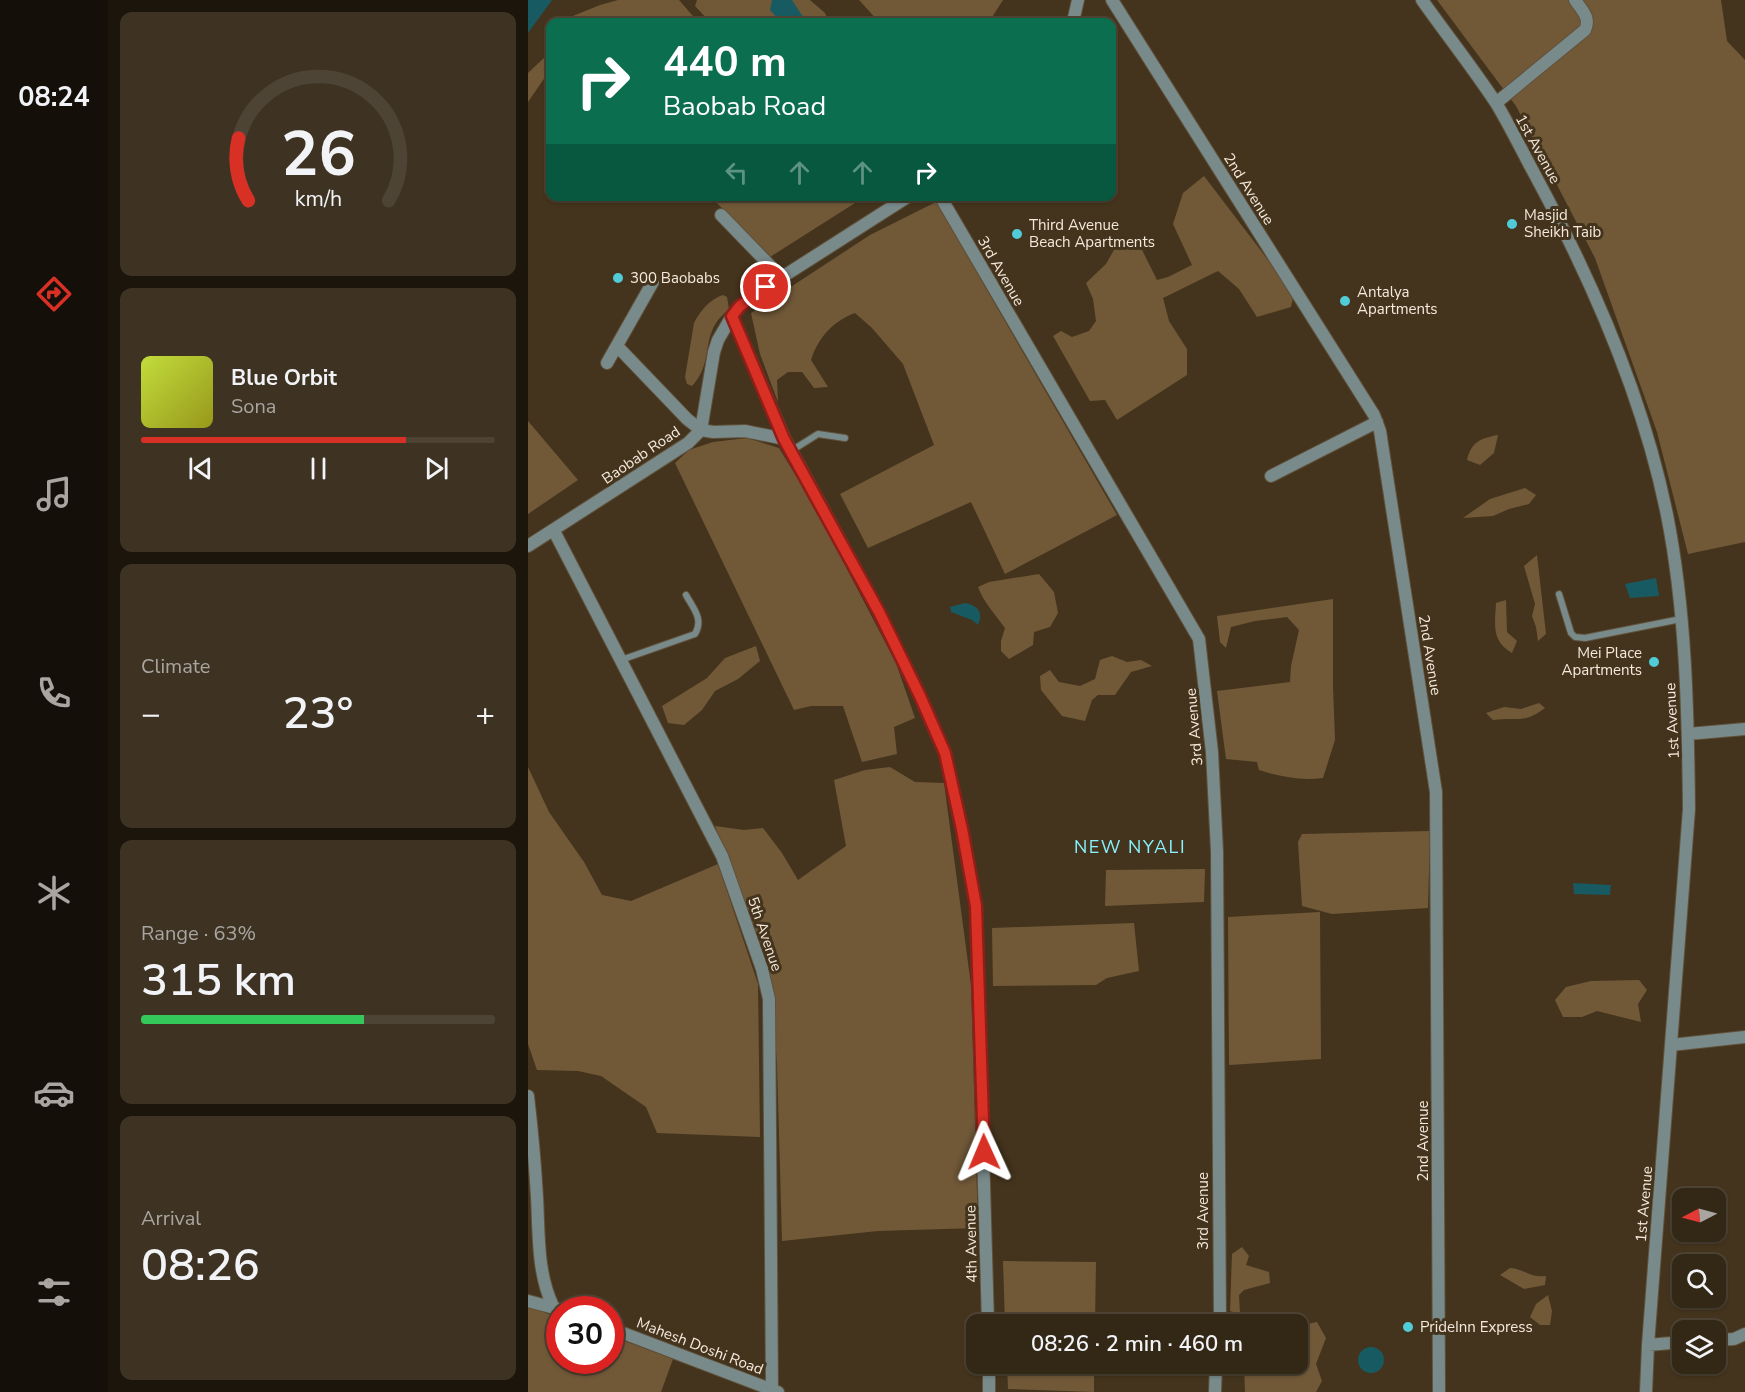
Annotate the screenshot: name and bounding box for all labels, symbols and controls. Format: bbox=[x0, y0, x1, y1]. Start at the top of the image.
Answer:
text: 440 m bbox=[663, 34, 787, 91]
icon: right bbox=[564, 42, 642, 120]
text: 08:24 bbox=[18, 79, 90, 116]
text: Baobab Road bbox=[663, 88, 826, 125]
street label: 1st Avenue bbox=[1511, 111, 1565, 187]
text: 26 bbox=[281, 112, 355, 197]
street label: 2nd Avenue bbox=[1219, 149, 1279, 229]
icon: left bbox=[720, 156, 753, 189]
icon: ahead bbox=[783, 156, 816, 189]
icon: ahead bbox=[846, 156, 879, 189]
icon: right bbox=[909, 156, 942, 189]
text: km/h bbox=[294, 184, 342, 214]
place label: Masjid Sheikh Taib bbox=[1524, 205, 1601, 242]
place label: Third Avenue Beach Apartments bbox=[1029, 215, 1155, 252]
marker: Masjid Sheikh Taib bbox=[1505, 217, 1519, 231]
marker: Third Avenue Beach Apartments bbox=[1010, 227, 1024, 241]
street label: 3rd Avenue bbox=[973, 232, 1029, 310]
pin bbox=[740, 261, 791, 312]
place label: 300 Baobabs bbox=[630, 268, 720, 288]
icon: arrive bbox=[749, 270, 782, 303]
marker: 300 Baobabs bbox=[611, 271, 625, 285]
icon: directions bbox=[33, 273, 75, 315]
place label: Antalya Apartments bbox=[1357, 282, 1437, 319]
marker: Antalya Apartments bbox=[1338, 294, 1352, 308]
text: Blue Orbit bbox=[231, 363, 337, 393]
text: Sona bbox=[231, 393, 276, 420]
street label: Baobab Road bbox=[598, 421, 684, 489]
icon: previous bbox=[184, 452, 217, 485]
icon: pause bbox=[302, 452, 335, 485]
icon: next bbox=[420, 452, 453, 485]
icon: music bbox=[33, 473, 75, 515]
street label: 2nd Avenue bbox=[1414, 613, 1446, 697]
place label: Mei Place Apartments bbox=[1562, 643, 1642, 680]
text: Climate bbox=[141, 653, 210, 680]
marker: Mei Place Apartments bbox=[1647, 655, 1661, 669]
icon: phone bbox=[33, 672, 75, 714]
street label: 1st Avenue bbox=[1660, 682, 1684, 760]
text: 23° bbox=[283, 683, 353, 744]
street label: 3rd Avenue bbox=[1181, 687, 1207, 767]
text: − bbox=[141, 692, 161, 737]
text: + bbox=[475, 692, 495, 737]
district label: NEW NYALI bbox=[1074, 835, 1186, 859]
icon: climate bbox=[33, 872, 75, 914]
street label: 5th Avenue bbox=[743, 894, 787, 974]
text: Range · 63% bbox=[141, 920, 256, 947]
text: 315 km bbox=[141, 950, 296, 1011]
icon: car bbox=[33, 1072, 75, 1114]
street label: 2nd Avenue bbox=[1413, 1100, 1433, 1182]
position arrow bbox=[952, 1120, 1016, 1184]
street label: 1st Avenue bbox=[1631, 1165, 1657, 1243]
street label: 3rd Avenue bbox=[1193, 1172, 1213, 1250]
north arrow bbox=[1672, 1188, 1726, 1242]
map controls bbox=[1672, 1188, 1726, 1374]
text: Arrival bbox=[141, 1205, 201, 1232]
street label: 4th Avenue bbox=[960, 1205, 982, 1283]
text: 08:26 bbox=[141, 1235, 260, 1296]
button: search bbox=[1672, 1254, 1726, 1308]
icon: filters bbox=[33, 1271, 75, 1313]
speed limit sign: 30 bbox=[546, 1296, 624, 1374]
street label: Mahesh Doshi Road bbox=[634, 1313, 766, 1379]
place label: PrideInn Express bbox=[1420, 1317, 1533, 1337]
marker: PrideInn Express bbox=[1401, 1320, 1415, 1334]
button: layers bbox=[1672, 1320, 1726, 1374]
text: 08:26 · 2 min · 460 m bbox=[1031, 1329, 1243, 1359]

